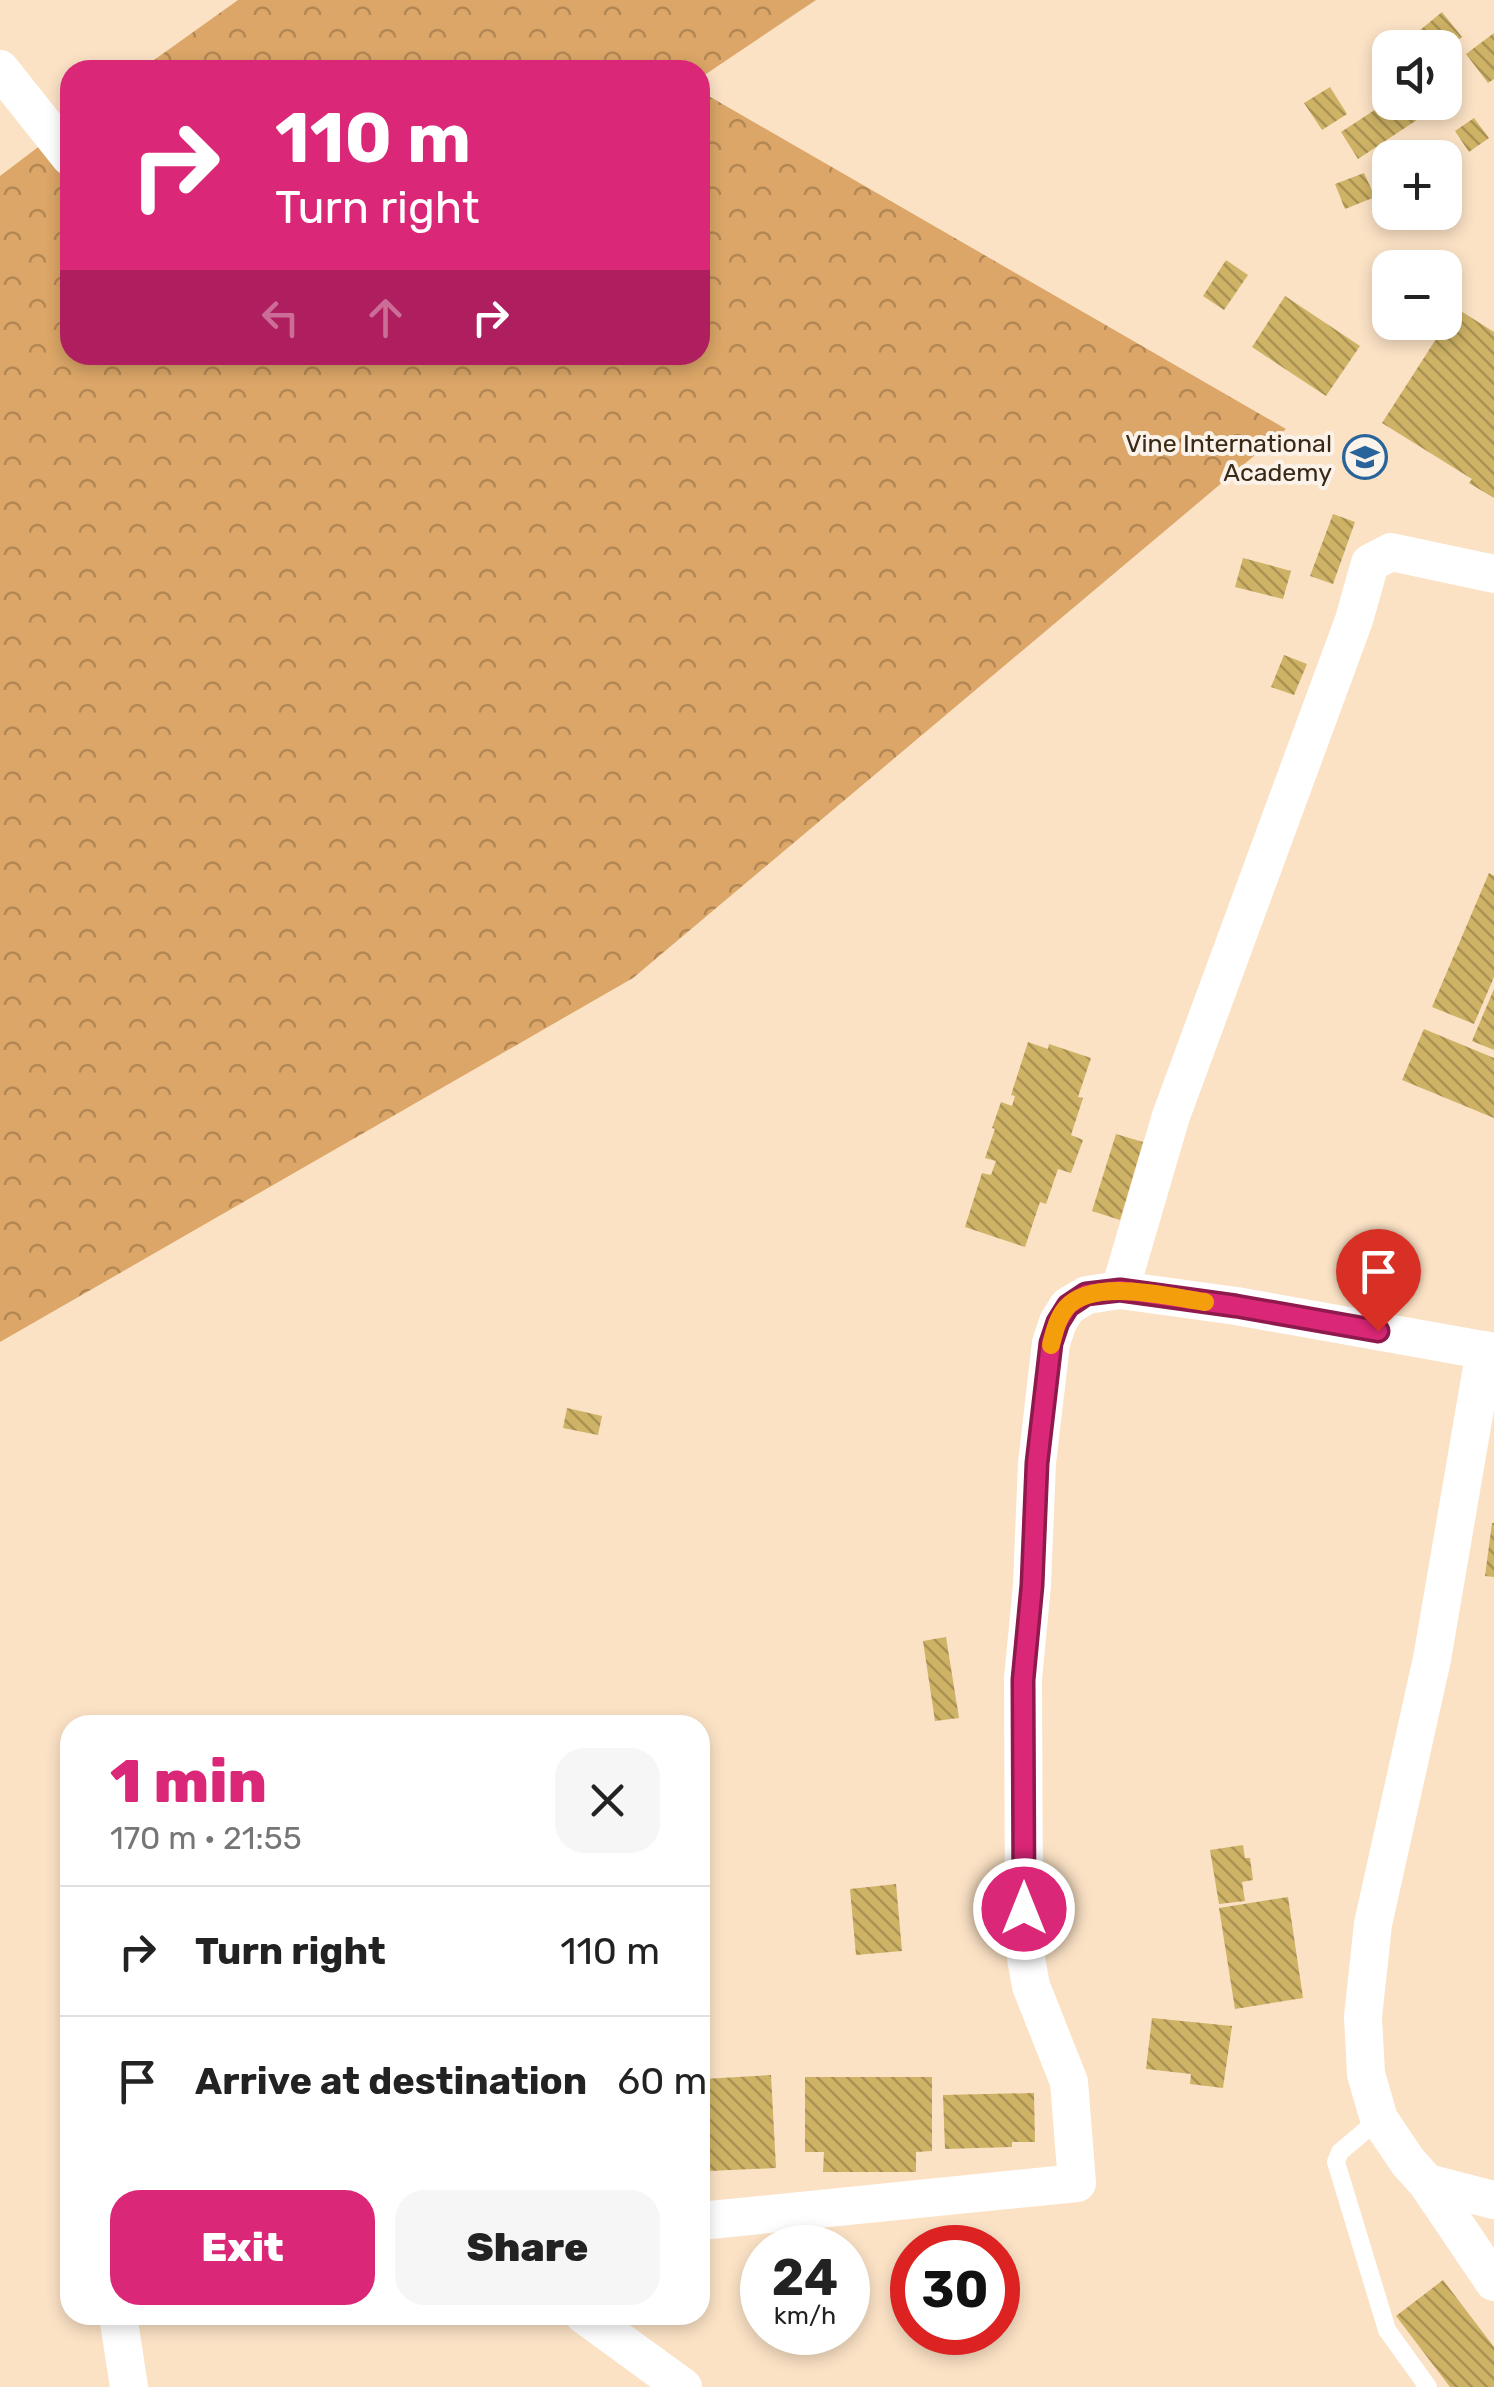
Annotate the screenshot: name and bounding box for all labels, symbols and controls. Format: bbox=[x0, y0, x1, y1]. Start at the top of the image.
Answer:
map controls bbox=[1372, 30, 1462, 340]
button: sound bbox=[1372, 30, 1462, 120]
text: 110 m bbox=[275, 97, 471, 180]
icon: right bbox=[110, 100, 240, 230]
button: + bbox=[1372, 140, 1462, 230]
text: Turn right bbox=[275, 181, 479, 234]
button: − bbox=[1372, 250, 1462, 340]
icon: left bbox=[253, 290, 308, 345]
icon: ahead bbox=[358, 290, 413, 345]
icon: right bbox=[463, 290, 518, 345]
place label: Vine International Academy bbox=[1125, 429, 1332, 487]
school or university icon: Vine International Academy bbox=[1342, 434, 1388, 480]
pin bbox=[1336, 1229, 1421, 1332]
icon: arrive bbox=[1351, 1244, 1406, 1299]
text: 1 min bbox=[110, 1746, 267, 1817]
button: close bbox=[555, 1748, 660, 1853]
text: 170 m · 21:55 bbox=[110, 1819, 302, 1857]
position arrow bbox=[972, 1857, 1076, 1961]
icon: right bbox=[110, 1924, 165, 1979]
text: Turn right bbox=[195, 1928, 386, 1974]
text: 110 m bbox=[560, 1928, 660, 1974]
icon: arrive bbox=[110, 2054, 165, 2109]
text: Arrive at destination bbox=[195, 2058, 587, 2104]
text: 60 m bbox=[617, 2058, 707, 2104]
button: Exit bbox=[110, 2190, 375, 2305]
button: Share bbox=[395, 2190, 660, 2305]
speed limit sign: 30 bbox=[890, 2225, 1020, 2355]
text: 24 bbox=[772, 2248, 838, 2308]
text: km/h bbox=[774, 2301, 836, 2330]

